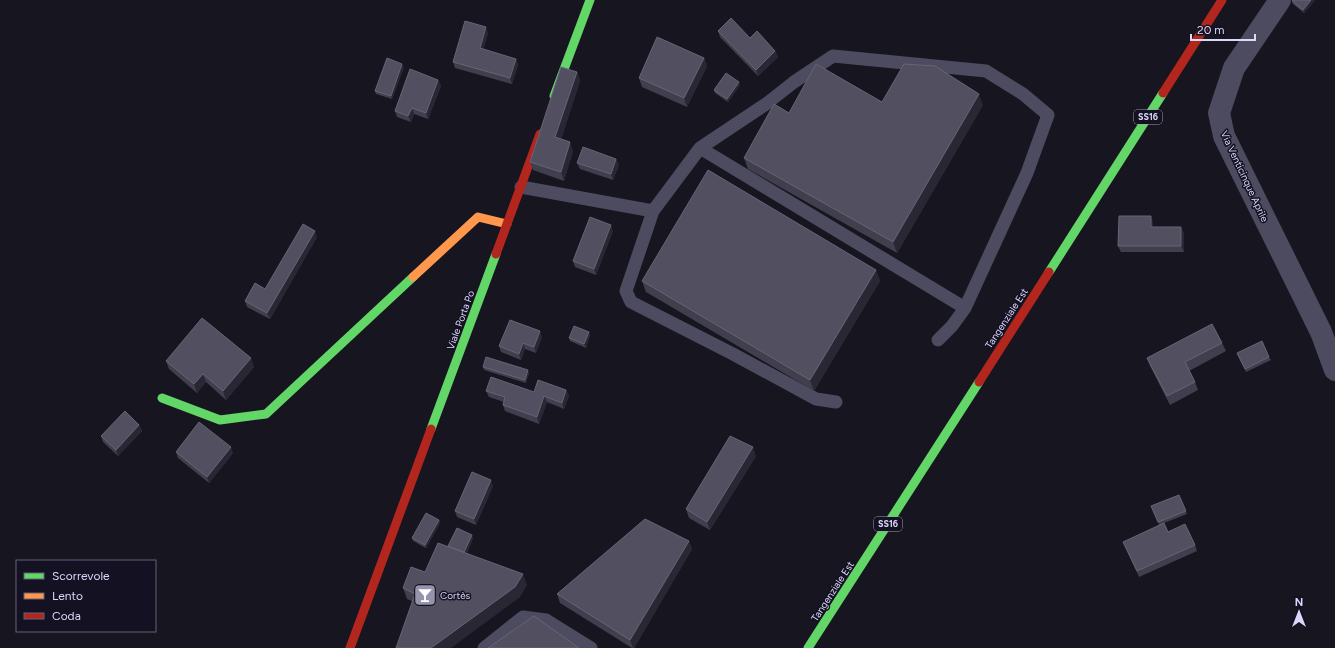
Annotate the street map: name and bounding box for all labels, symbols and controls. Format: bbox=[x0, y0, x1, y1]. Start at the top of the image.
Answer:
scale bar bbox=[1191, 16, 1255, 42]
text: 20 m bbox=[1197, 23, 1225, 37]
road number: SS16 bbox=[1134, 110, 1162, 124]
street label: Via Venticinque Aprile bbox=[1218, 129, 1272, 224]
street label: Tangenziale Est bbox=[982, 285, 1031, 351]
street label: Viale Porta Po bbox=[444, 289, 477, 352]
road number: SS16 bbox=[874, 517, 902, 531]
street label: Tangenziale Est bbox=[808, 558, 857, 624]
legend bbox=[16, 560, 156, 632]
text: Scorrevole bbox=[52, 569, 110, 583]
bar icon: Cortès bbox=[412, 582, 438, 608]
text: Lento bbox=[52, 589, 83, 603]
place label: Cortès bbox=[440, 589, 471, 602]
north arrow bbox=[1279, 592, 1319, 632]
text: N bbox=[1295, 596, 1303, 609]
text: Coda bbox=[52, 609, 81, 623]

